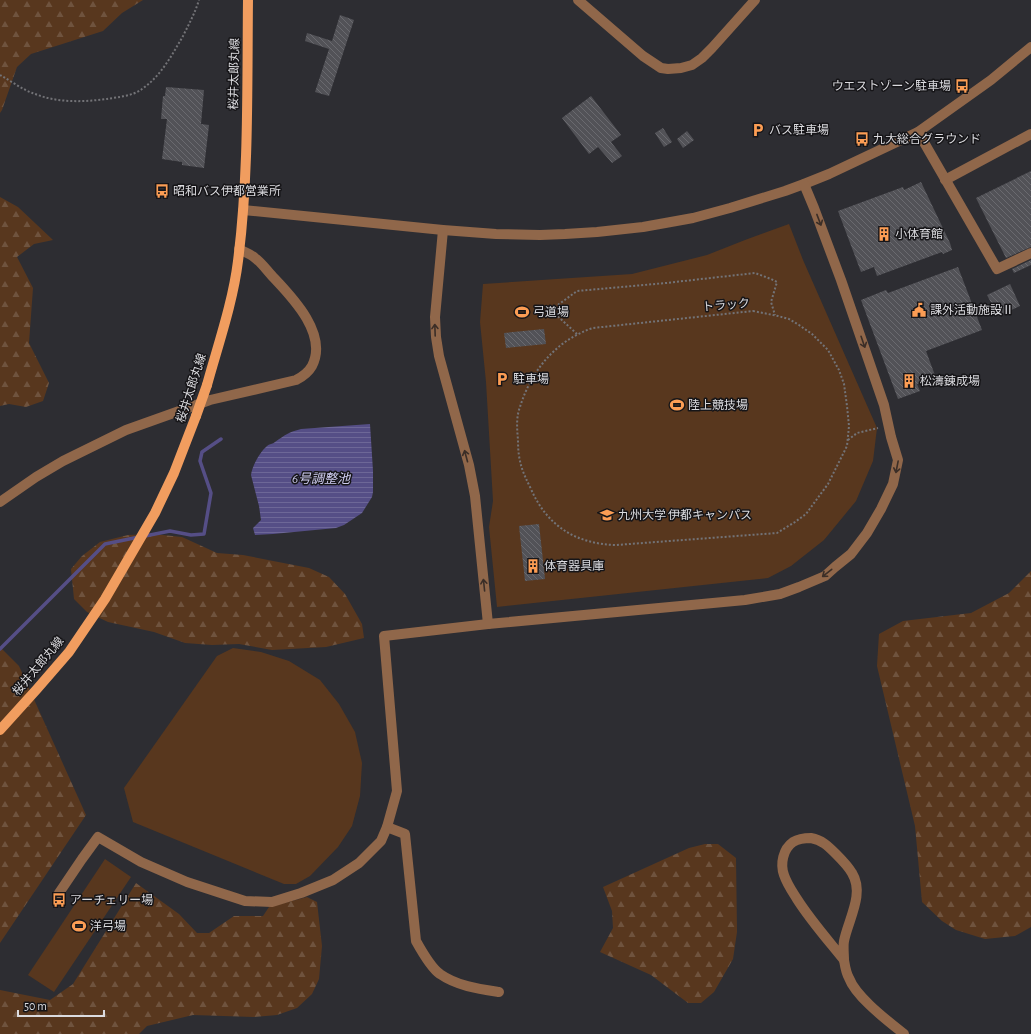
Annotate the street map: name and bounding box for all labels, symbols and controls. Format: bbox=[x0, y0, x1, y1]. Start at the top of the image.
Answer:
street label: 桜井太郎丸線 bbox=[226, 38, 241, 110]
bus stop icon: ウエストゾーン駐車場 bbox=[954, 78, 970, 94]
place label: ウエストゾーン駐車場 bbox=[832, 79, 951, 92]
parking icon: バス駐車場 bbox=[750, 122, 766, 138]
place label: バス駐車場 bbox=[769, 123, 829, 136]
bus stop icon: 九大総合グラウンド bbox=[854, 131, 870, 147]
place label: 九大総合グラウンド bbox=[873, 132, 981, 145]
bus stop icon: 昭和バス伊都営業所 bbox=[154, 183, 170, 199]
place label: 昭和バス伊都営業所 bbox=[173, 184, 281, 197]
one-way arrow bbox=[815, 214, 823, 226]
building icon: 小体育館 bbox=[876, 226, 892, 242]
place label: 小体育館 bbox=[895, 227, 943, 240]
street label: トラック bbox=[702, 297, 750, 313]
public building icon: 課外活動施設Ⅱ bbox=[911, 302, 927, 318]
place label: 課外活動施設Ⅱ bbox=[930, 303, 1014, 316]
sports icon: 弓道場 bbox=[514, 304, 530, 320]
place label: 弓道場 bbox=[533, 305, 569, 318]
one-way arrow bbox=[432, 324, 439, 337]
one-way arrow bbox=[860, 336, 867, 349]
street label: 桜井太郎丸線 bbox=[173, 352, 208, 424]
parking icon: 駐車場 bbox=[494, 371, 510, 387]
place label: 駐車場 bbox=[513, 372, 549, 385]
building icon: 松濤錬成場 bbox=[901, 373, 917, 389]
place label: 松濤錬成場 bbox=[920, 375, 980, 387]
sports icon: 陸上競技場 bbox=[669, 397, 685, 413]
place label: 陸上競技場 bbox=[688, 398, 748, 411]
one-way arrow bbox=[462, 450, 470, 463]
one-way arrow bbox=[893, 460, 901, 473]
water label: 6号調整池 bbox=[292, 472, 352, 486]
school or university icon: 九州大学 伊都キャンパス bbox=[599, 507, 615, 523]
place label: 九州大学 伊都キャンパス bbox=[618, 508, 752, 521]
building icon: 体育器具庫 bbox=[525, 558, 541, 574]
place label: 体育器具庫 bbox=[544, 559, 604, 572]
one-way arrow bbox=[822, 569, 833, 577]
one-way arrow bbox=[480, 579, 487, 592]
street label: 桜井太郎丸線 bbox=[9, 634, 66, 697]
bus stop icon: アーチェリー場 bbox=[51, 892, 67, 908]
place label: アーチェリー場 bbox=[70, 894, 153, 906]
sports icon: 洋弓場 bbox=[71, 918, 87, 934]
place label: 洋弓場 bbox=[90, 919, 126, 932]
scale bar bbox=[18, 992, 104, 1018]
text: 50 m bbox=[24, 1000, 47, 1012]

